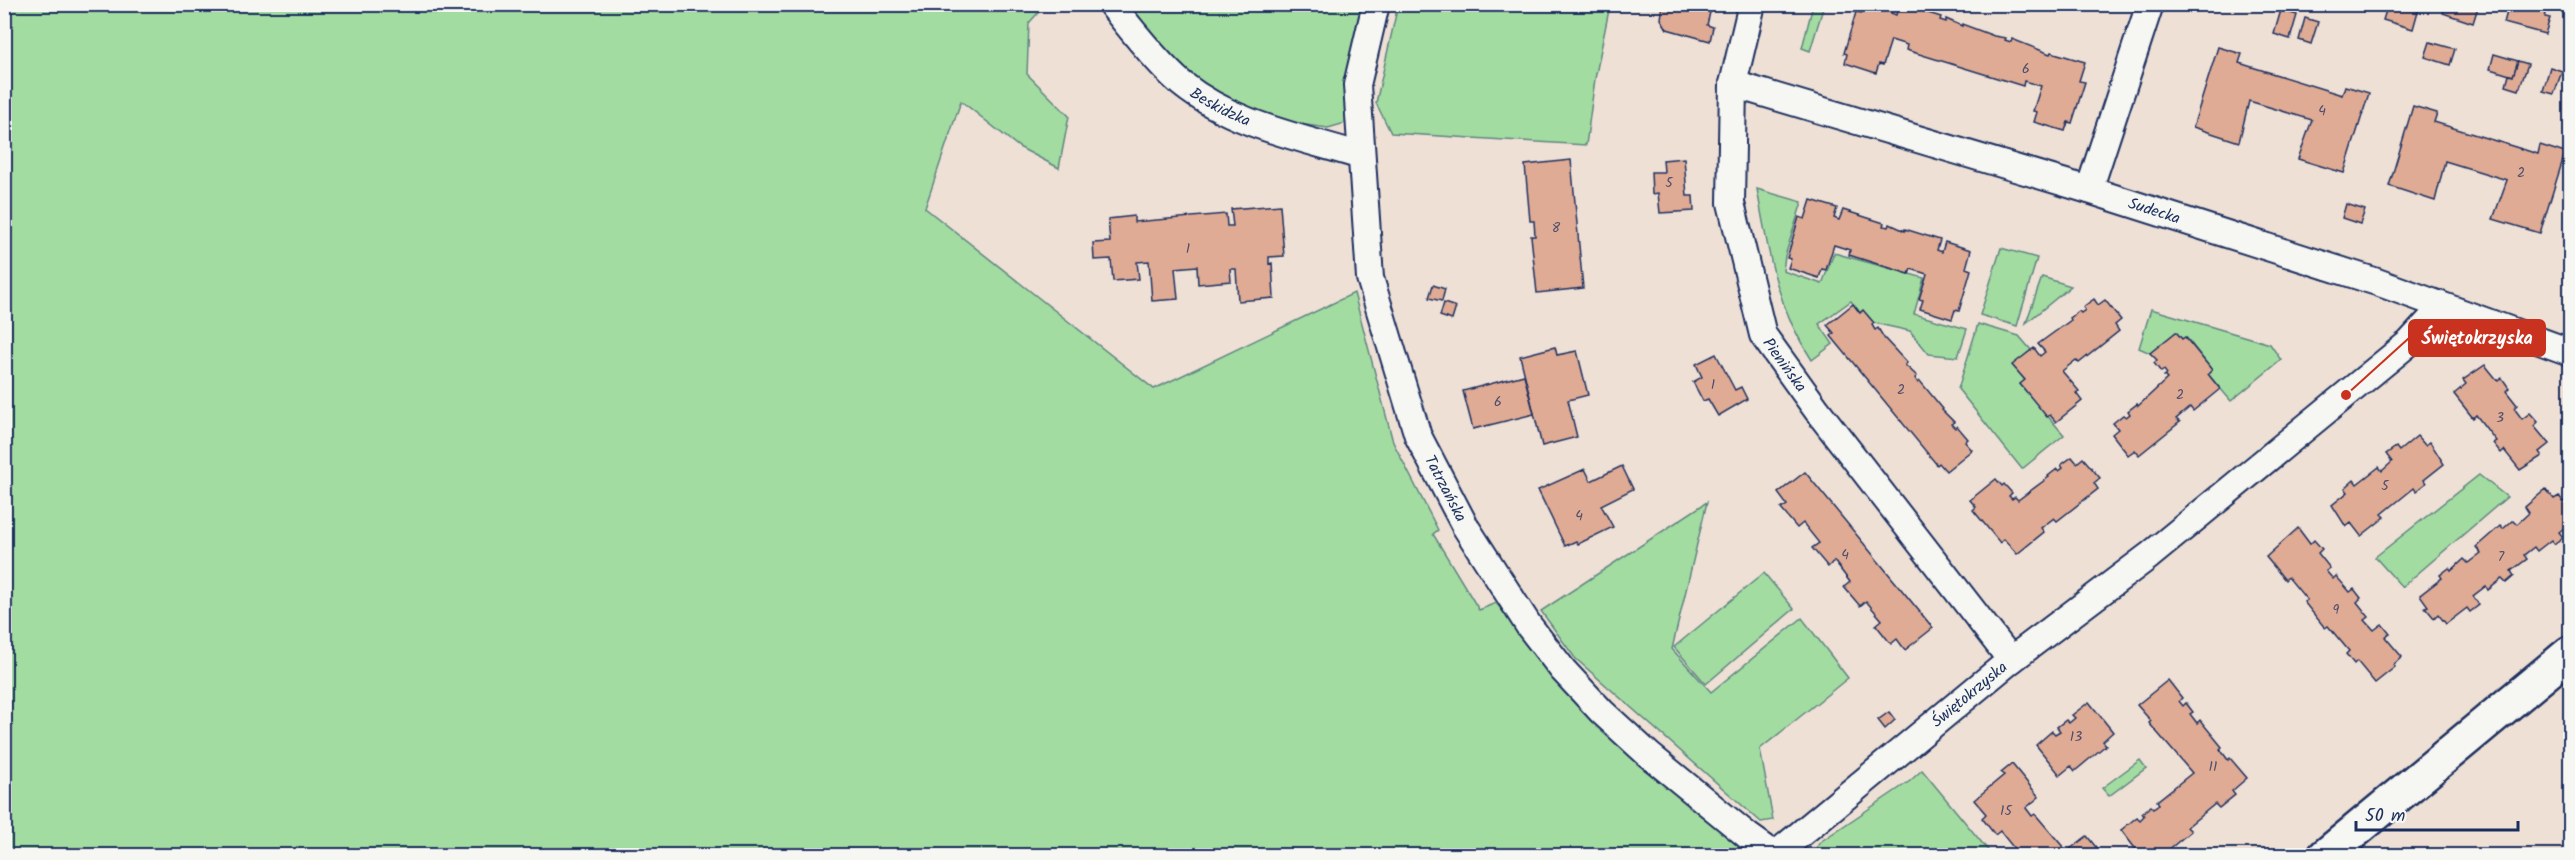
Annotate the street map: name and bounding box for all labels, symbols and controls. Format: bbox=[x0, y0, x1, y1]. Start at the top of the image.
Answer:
house number: 6 bbox=[2022, 58, 2030, 80]
street label: Beskidzka bbox=[1185, 81, 1254, 133]
house number: 4 bbox=[2318, 100, 2326, 122]
house number: 2 bbox=[2517, 162, 2525, 184]
house number: 5 bbox=[1665, 172, 1674, 194]
street label: Sudecka bbox=[2125, 191, 2184, 231]
house number: 8 bbox=[1552, 217, 1561, 239]
house number: 1 bbox=[1186, 238, 1190, 260]
callout: Świętokrzyska bbox=[2409, 320, 2545, 356]
text: Świętokrzyska bbox=[2421, 325, 2533, 354]
street label: Pienińska bbox=[1756, 332, 1813, 398]
house number: 1 bbox=[1711, 374, 1715, 396]
house number: 2 bbox=[1897, 379, 1905, 401]
house number: 2 bbox=[2176, 384, 2184, 406]
house number: 6 bbox=[1494, 391, 1502, 413]
house number: 3 bbox=[2496, 407, 2504, 429]
street label: Tatrzańska bbox=[1418, 451, 1473, 526]
house number: 5 bbox=[2381, 475, 2390, 497]
house number: 4 bbox=[1575, 505, 1583, 527]
house number: 4 bbox=[1841, 544, 1849, 566]
house number: 7 bbox=[2498, 546, 2505, 568]
house number: 9 bbox=[2333, 599, 2340, 621]
street label: Świętokrzyska bbox=[1926, 655, 2013, 734]
house number: 13 bbox=[2070, 726, 2082, 748]
house number: 11 bbox=[2209, 756, 2217, 778]
scale bar bbox=[2356, 794, 2518, 832]
house number: 15 bbox=[2000, 800, 2013, 822]
text: 50 m bbox=[2365, 802, 2405, 831]

